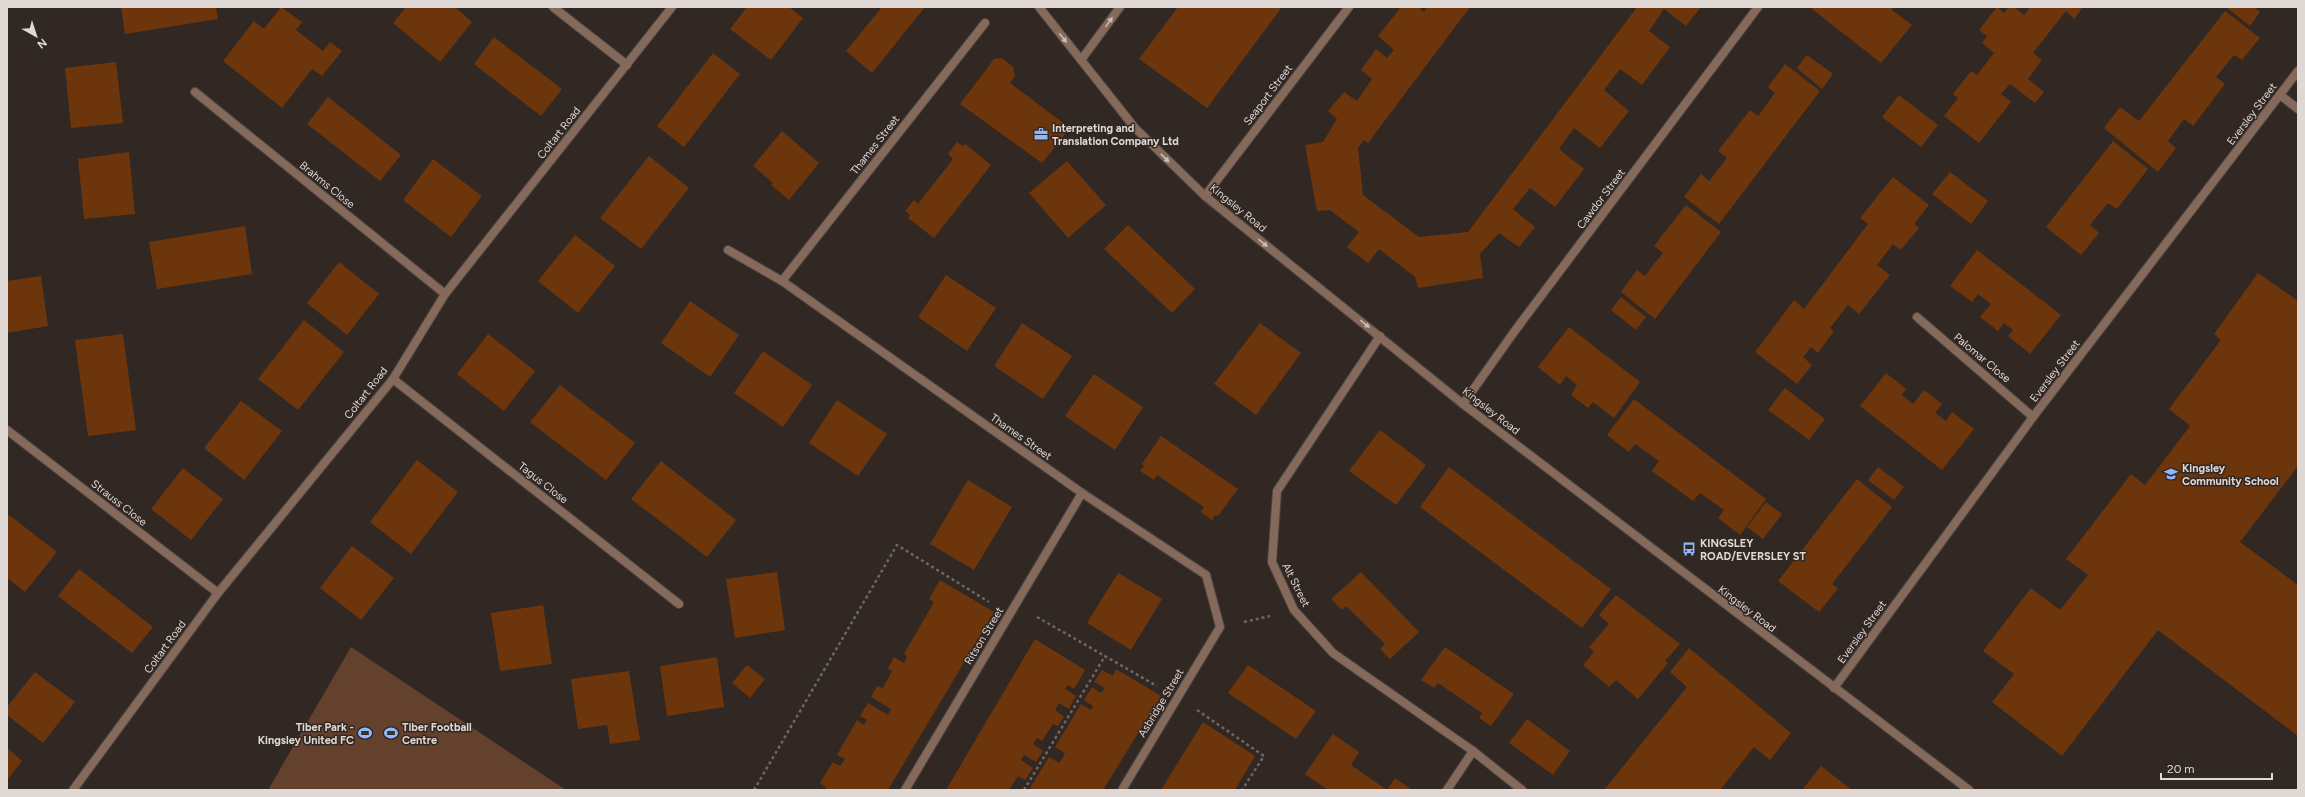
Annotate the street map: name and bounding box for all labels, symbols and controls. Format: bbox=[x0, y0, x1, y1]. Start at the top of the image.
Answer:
north arrow bbox=[16, 16, 56, 56]
one-way arrow bbox=[1105, 17, 1113, 28]
one-way arrow bbox=[1059, 32, 1068, 43]
text: N bbox=[35, 36, 49, 51]
street label: Seaport Street bbox=[1241, 62, 1295, 128]
street label: Eversley Street bbox=[2224, 80, 2280, 148]
street label: Coltart Road bbox=[535, 104, 583, 162]
street label: Thames Street bbox=[848, 113, 902, 177]
place label: Interpreting and Translation Company Ltd bbox=[1052, 122, 1179, 148]
office icon: Interpreting and Translation Company Ltd bbox=[1033, 126, 1049, 142]
one-way arrow bbox=[1160, 153, 1170, 163]
street label: Brahms Close bbox=[297, 159, 357, 211]
street label: Cawdor Street bbox=[1574, 166, 1628, 232]
street label: Kingsley Road bbox=[1207, 181, 1269, 235]
one-way arrow bbox=[1258, 239, 1269, 247]
one-way arrow bbox=[1359, 320, 1370, 329]
street label: Palomar Close bbox=[1951, 331, 2013, 385]
street label: Eversley Street bbox=[2027, 337, 2083, 405]
street label: Coltart Road bbox=[342, 364, 390, 422]
street label: Kingsley Road bbox=[1460, 385, 1522, 437]
street label: Thames Street bbox=[988, 411, 1054, 463]
street label: Tagus Close bbox=[516, 460, 570, 506]
place label: Kingsley Community School bbox=[2182, 462, 2279, 488]
school or university icon: Kingsley Community School bbox=[2163, 466, 2179, 482]
street label: Strauss Close bbox=[89, 477, 149, 529]
place label: KINGSLEY ROAD/EVERSLEY ST bbox=[1700, 537, 1807, 563]
bus stop icon: KINGSLEY ROAD/EVERSLEY ST bbox=[1681, 541, 1697, 557]
street label: Alt Street bbox=[1279, 561, 1313, 609]
street label: Kingsley Road bbox=[1715, 583, 1779, 635]
street label: Eversley Street bbox=[1835, 598, 1889, 666]
street label: Ritson Street bbox=[962, 605, 1006, 667]
street label: Coltart Road bbox=[141, 618, 189, 676]
street label: Asbridge Street bbox=[1135, 666, 1187, 740]
place label: Tiber Park - Kingsley United FC bbox=[258, 721, 354, 747]
place label: Tiber Football Centre bbox=[402, 721, 472, 747]
sports icon: Tiber Park - Kingsley United FC bbox=[357, 725, 373, 741]
sports icon: Tiber Football Centre bbox=[383, 725, 399, 741]
scale bar bbox=[2161, 755, 2272, 781]
text: 20 m bbox=[2167, 762, 2195, 776]

